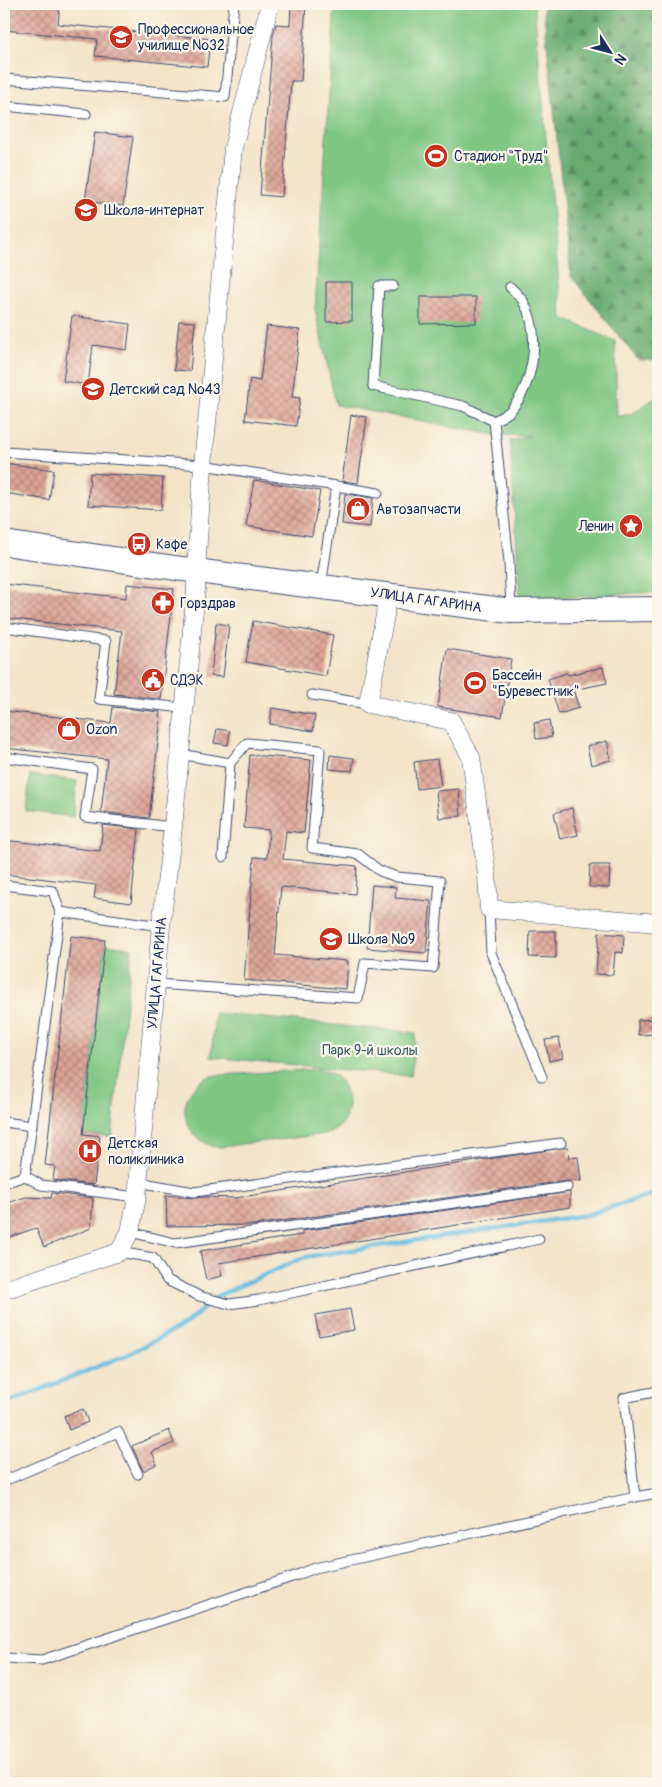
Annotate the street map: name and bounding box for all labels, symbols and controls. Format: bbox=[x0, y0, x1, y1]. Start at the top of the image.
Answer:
place label: Профессиональное училище №32 bbox=[137, 21, 254, 54]
school or university icon: Профессиональное училище №32 bbox=[108, 24, 134, 50]
north arrow bbox=[584, 28, 634, 78]
text: N bbox=[610, 51, 630, 68]
sports icon: Стадион "Труд" bbox=[423, 143, 449, 169]
place label: Стадион "Труд" bbox=[454, 148, 548, 165]
school or university icon: Школа-интернат bbox=[73, 197, 99, 223]
place label: Школа-интернат bbox=[104, 202, 204, 219]
school or university icon: Детский сад №43 bbox=[80, 376, 106, 402]
place label: Детский сад №43 bbox=[109, 381, 221, 398]
shop icon: Автозапчасти bbox=[345, 496, 371, 522]
place label: Автозапчасти bbox=[376, 501, 461, 518]
place icon: Ленин bbox=[618, 513, 644, 539]
place label: Ленин bbox=[577, 518, 614, 535]
bus stop icon: Кафе bbox=[126, 531, 152, 557]
place label: Кафе bbox=[156, 536, 187, 553]
street label: УЛИЦА ГАГАРИНА bbox=[369, 584, 483, 616]
pharmacy icon: Горздрав bbox=[150, 590, 176, 616]
place label: Горздрав bbox=[180, 595, 236, 612]
public building icon: СДЭК bbox=[140, 667, 166, 693]
place label: Бассейн "Буревестник" bbox=[492, 667, 579, 700]
sports icon: Бассейн "Буревестник" bbox=[462, 670, 488, 696]
place label: СДЭК bbox=[170, 672, 204, 689]
shop icon: Ozon bbox=[56, 716, 82, 742]
place label: Ozon bbox=[86, 721, 118, 738]
street label: УЛИЦА ГАГАРИНА bbox=[144, 916, 170, 1030]
school or university icon: Школа №9 bbox=[318, 926, 344, 952]
place label: Школа №9 bbox=[348, 931, 415, 948]
park label: Парк 9-й школы bbox=[322, 1042, 418, 1059]
place label: Детская поликлиника bbox=[107, 1135, 184, 1168]
hospital icon: Детская поликлиника bbox=[77, 1138, 103, 1164]

